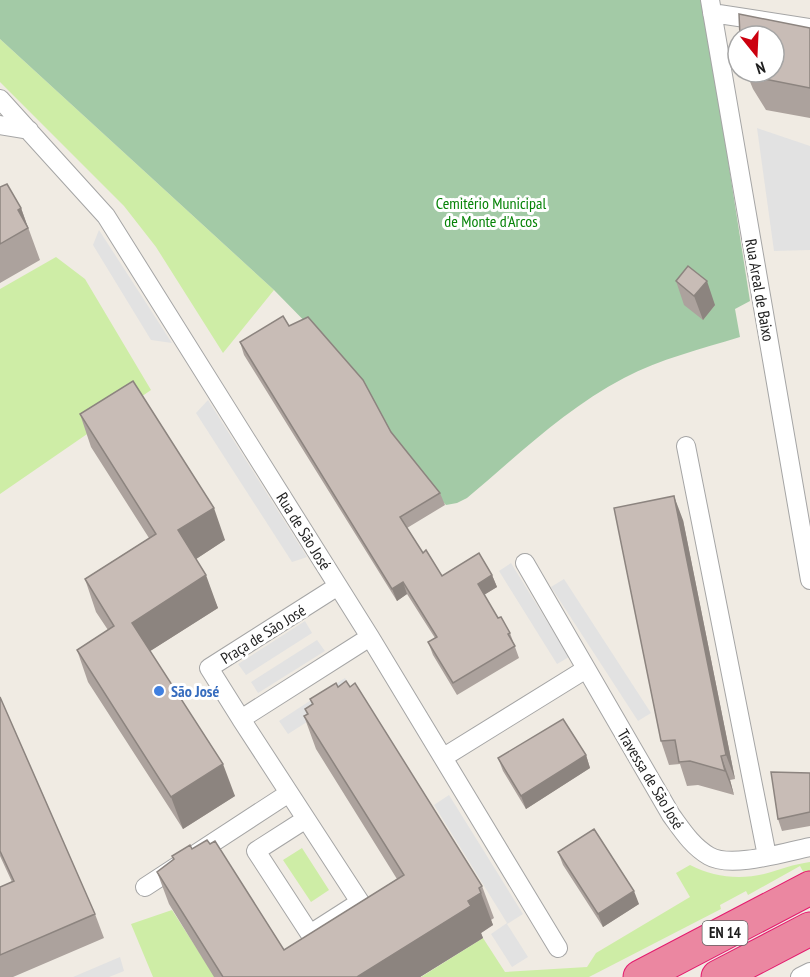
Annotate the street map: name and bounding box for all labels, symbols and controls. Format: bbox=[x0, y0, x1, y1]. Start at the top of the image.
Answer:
north arrow bbox=[726, 24, 786, 84]
text: N bbox=[753, 57, 768, 79]
park label: Cemitério Municipal de Monte d'Arcos bbox=[436, 193, 546, 231]
street label: Rua Areal de Baixo bbox=[741, 237, 779, 343]
street label: Rua de São José bbox=[272, 489, 336, 573]
street label: Praça de São José bbox=[217, 600, 309, 668]
place label: São José bbox=[171, 681, 219, 701]
marker: São José bbox=[152, 684, 166, 698]
street label: Travessa de São José bbox=[613, 725, 689, 833]
road number: EN 14 bbox=[702, 921, 748, 945]

